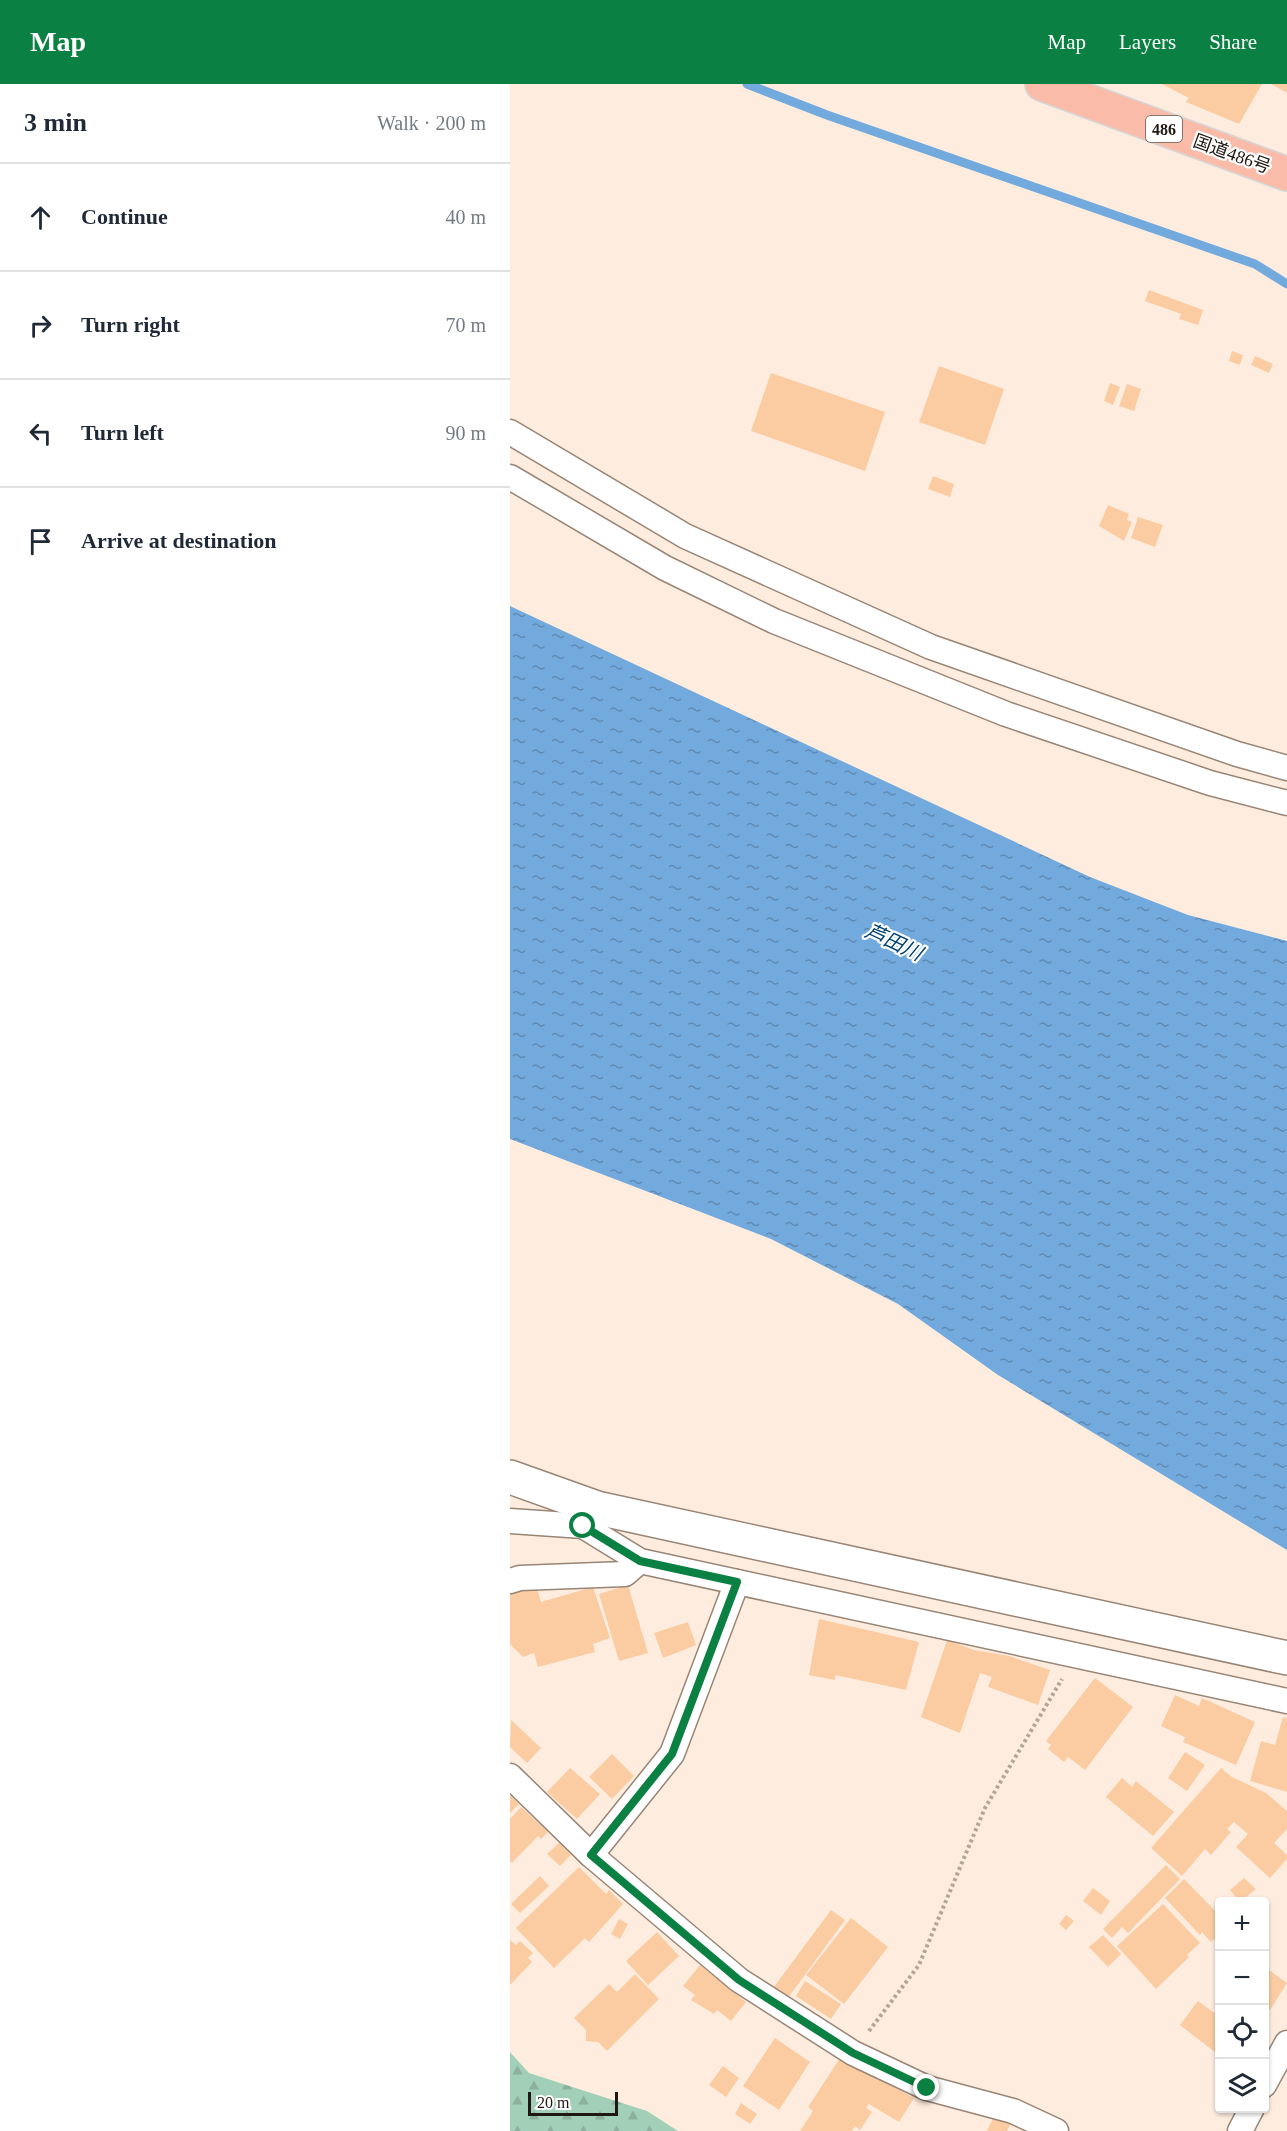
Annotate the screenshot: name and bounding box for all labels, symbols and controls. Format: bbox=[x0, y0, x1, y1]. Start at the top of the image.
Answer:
text: Map bbox=[30, 26, 86, 57]
text: Map bbox=[1048, 30, 1086, 54]
text: Layers bbox=[1119, 30, 1176, 54]
text: Share bbox=[1209, 30, 1257, 54]
text: 3 min bbox=[24, 108, 87, 137]
text: Walk · 200 m bbox=[377, 112, 486, 134]
road number: 486 bbox=[1146, 116, 1182, 142]
street label: 国道486号 bbox=[1191, 131, 1273, 177]
icon: ahead bbox=[24, 201, 57, 234]
text: Continue bbox=[81, 204, 168, 229]
text: 40 m bbox=[445, 206, 486, 228]
icon: right bbox=[24, 309, 57, 342]
text: Turn right bbox=[81, 312, 180, 337]
text: 70 m bbox=[445, 314, 486, 336]
icon: left bbox=[24, 417, 57, 450]
text: Turn left bbox=[81, 420, 164, 445]
text: 90 m bbox=[445, 422, 486, 444]
icon: arrive bbox=[24, 525, 57, 558]
text: Arrive at destination bbox=[81, 528, 277, 553]
water label: 芦田川 bbox=[862, 919, 928, 965]
route start bbox=[569, 1512, 595, 1538]
map controls bbox=[1215, 1897, 1269, 2113]
button: + bbox=[1215, 1897, 1269, 1951]
button: − bbox=[1215, 1951, 1269, 2005]
button: locate bbox=[1215, 2005, 1269, 2059]
button: layers bbox=[1215, 2059, 1269, 2113]
route end bbox=[913, 2074, 939, 2100]
scale bar bbox=[528, 2089, 618, 2116]
text: 20 m bbox=[537, 2094, 569, 2111]

